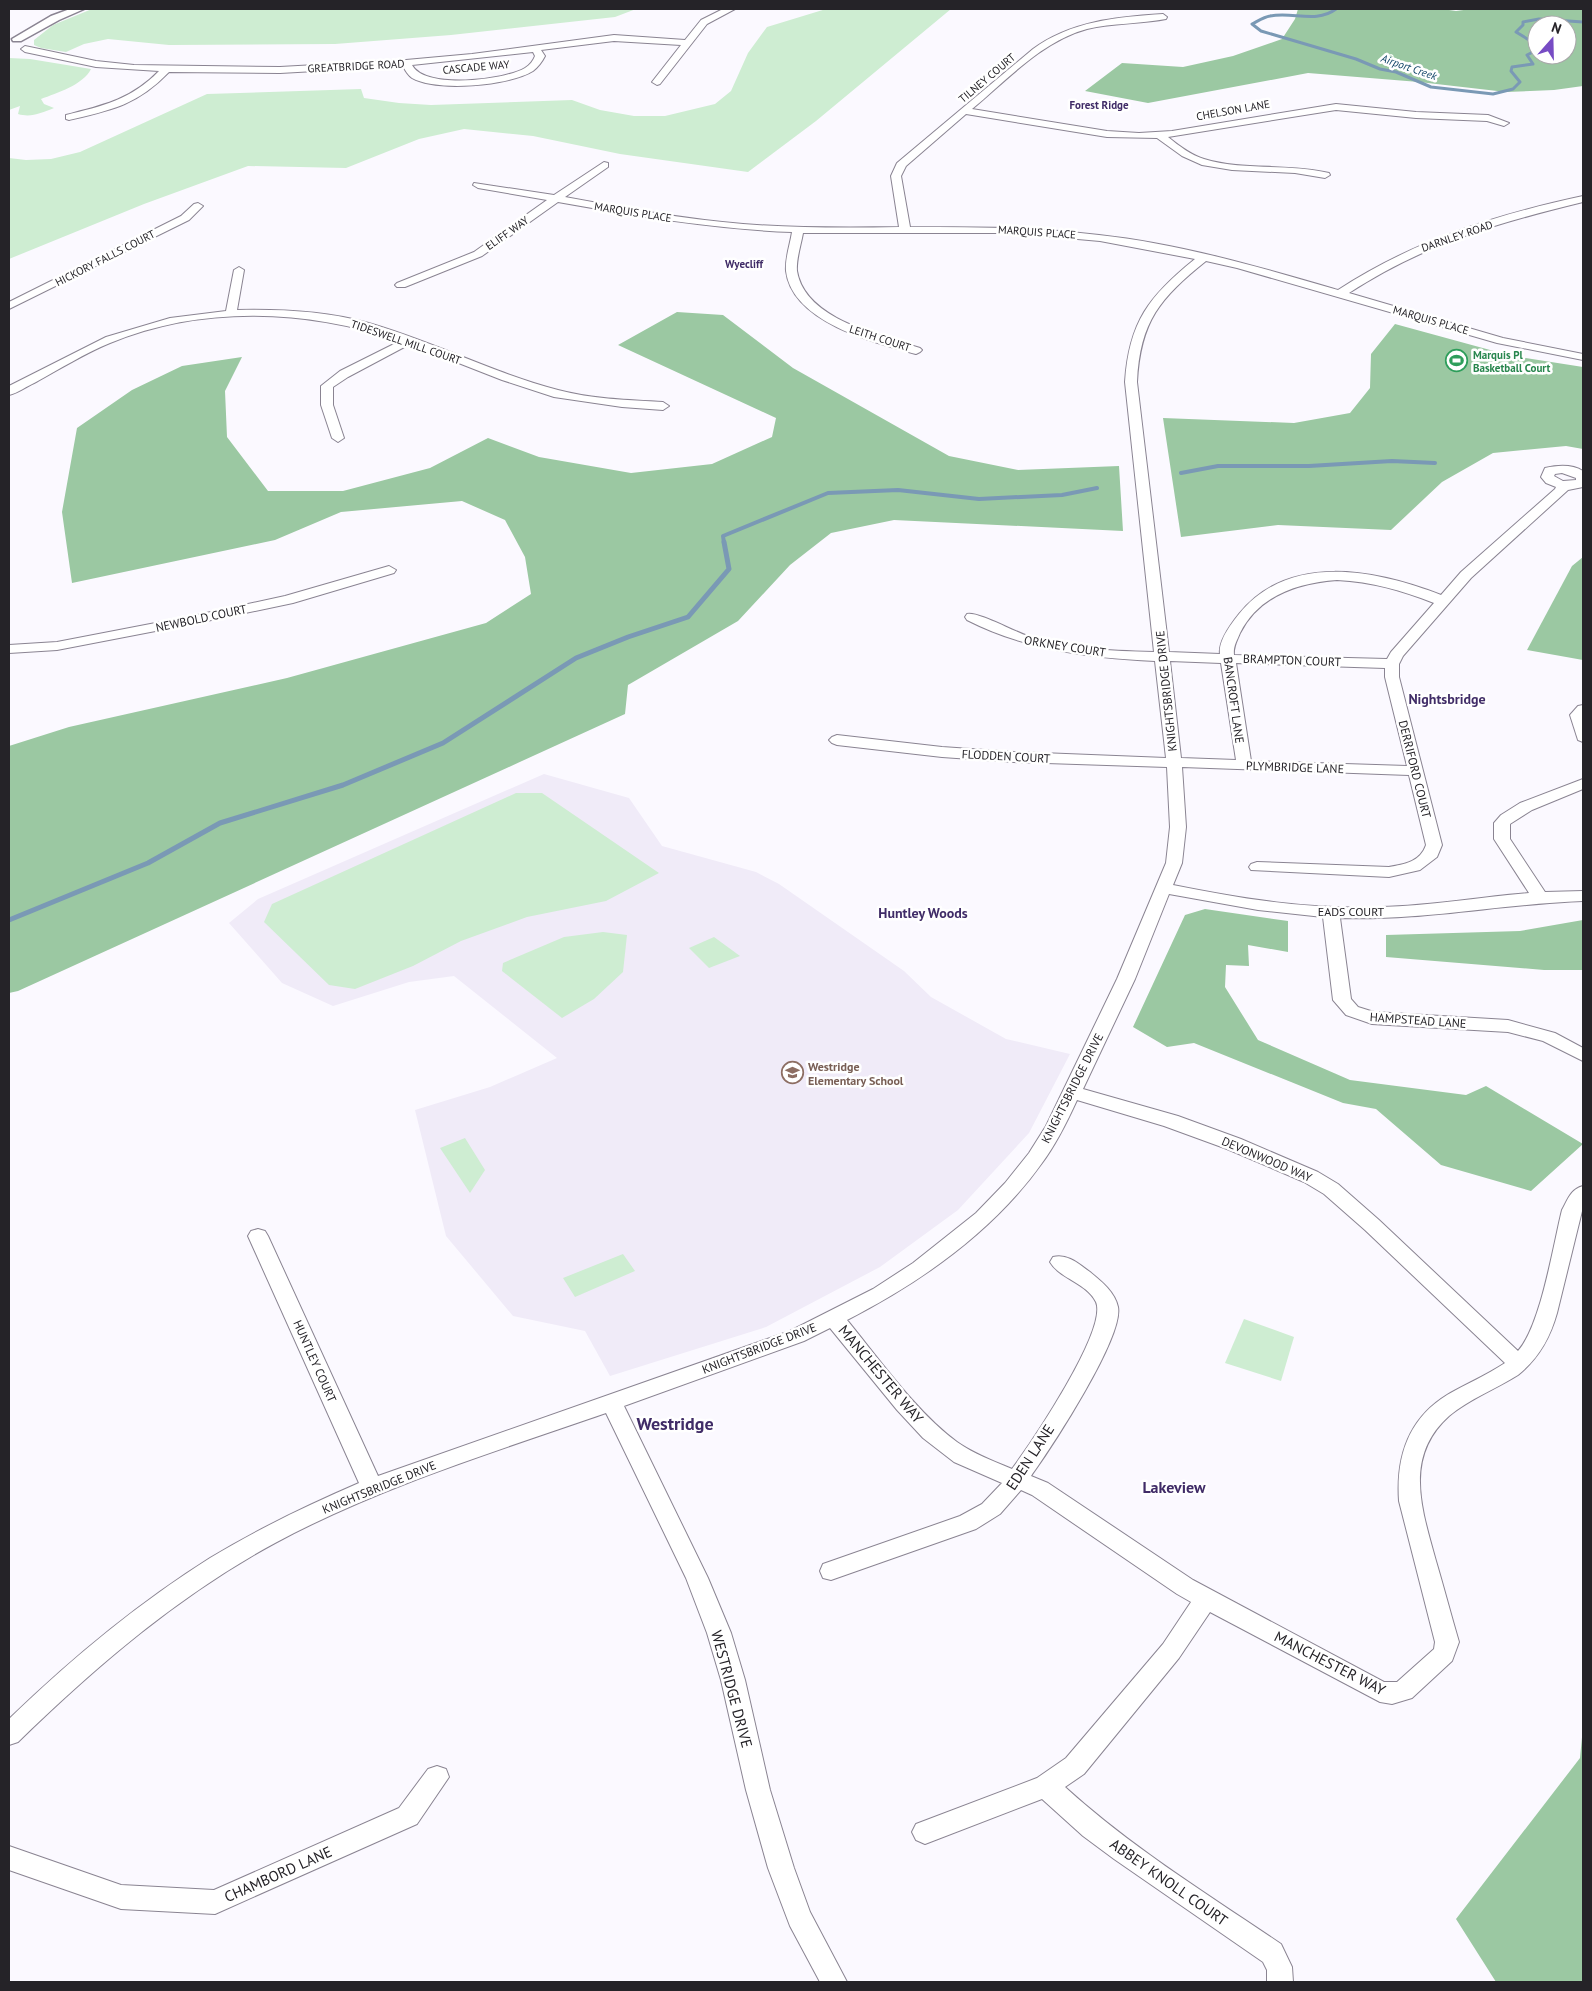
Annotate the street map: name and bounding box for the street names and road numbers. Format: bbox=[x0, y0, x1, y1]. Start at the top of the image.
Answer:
street label: TILNEY COURT bbox=[956, 50, 1018, 106]
street label: GREATBRIDGE ROAD bbox=[307, 56, 405, 76]
street label: CASCADE WAY bbox=[442, 57, 511, 77]
street label: CHELSON LANE bbox=[1195, 97, 1271, 123]
street label: MARQUIS PLACE bbox=[593, 199, 673, 225]
street label: ELIFF WAY bbox=[483, 213, 532, 253]
street label: DARNLEY ROAD bbox=[1419, 217, 1495, 255]
street label: MARQUIS PLACE bbox=[998, 222, 1077, 242]
street label: HICKORY FALLS COURT bbox=[53, 227, 157, 289]
street label: MARQUIS PLACE bbox=[1392, 303, 1471, 338]
street label: TIDESWELL MILL COURT bbox=[349, 317, 463, 367]
street label: LEITH COURT bbox=[847, 321, 913, 355]
street label: NEWBOLD COURT bbox=[154, 601, 248, 635]
street label: KNIGHTSBRIDGE DRIVE bbox=[1152, 630, 1180, 752]
street label: ORKNEY COURT bbox=[1023, 632, 1107, 660]
street label: BRAMPTON COURT bbox=[1243, 651, 1342, 669]
street label: BANCROFT LANE bbox=[1221, 656, 1247, 744]
street label: DERRIFORD COURT bbox=[1396, 719, 1434, 820]
street label: FLODDEN COURT bbox=[961, 746, 1051, 766]
street label: PLYMBRIDGE LANE bbox=[1246, 758, 1344, 776]
street label: EADS COURT bbox=[1318, 904, 1385, 919]
street label: HAMPSTEAD LANE bbox=[1369, 1009, 1467, 1031]
street label: KNIGHTSBRIDGE DRIVE bbox=[1038, 1030, 1106, 1146]
street label: DEVONWOOD WAY bbox=[1220, 1133, 1315, 1185]
street label: HUNTLEY COURT bbox=[290, 1318, 340, 1405]
street label: KNIGHTSBRIDGE DRIVE bbox=[700, 1319, 818, 1377]
street label: MANCHESTER WAY bbox=[834, 1321, 928, 1428]
street label: EDEN LANE bbox=[1002, 1420, 1058, 1494]
street label: KNIGHTSBRIDGE DRIVE bbox=[320, 1457, 438, 1517]
street label: MANCHESTER WAY bbox=[1271, 1627, 1389, 1700]
street label: WESTRIDGE DRIVE bbox=[707, 1628, 757, 1750]
street label: ABBEY KNOLL COURT bbox=[1107, 1834, 1232, 1930]
street label: CHAMBORD LANE bbox=[221, 1842, 335, 1906]

